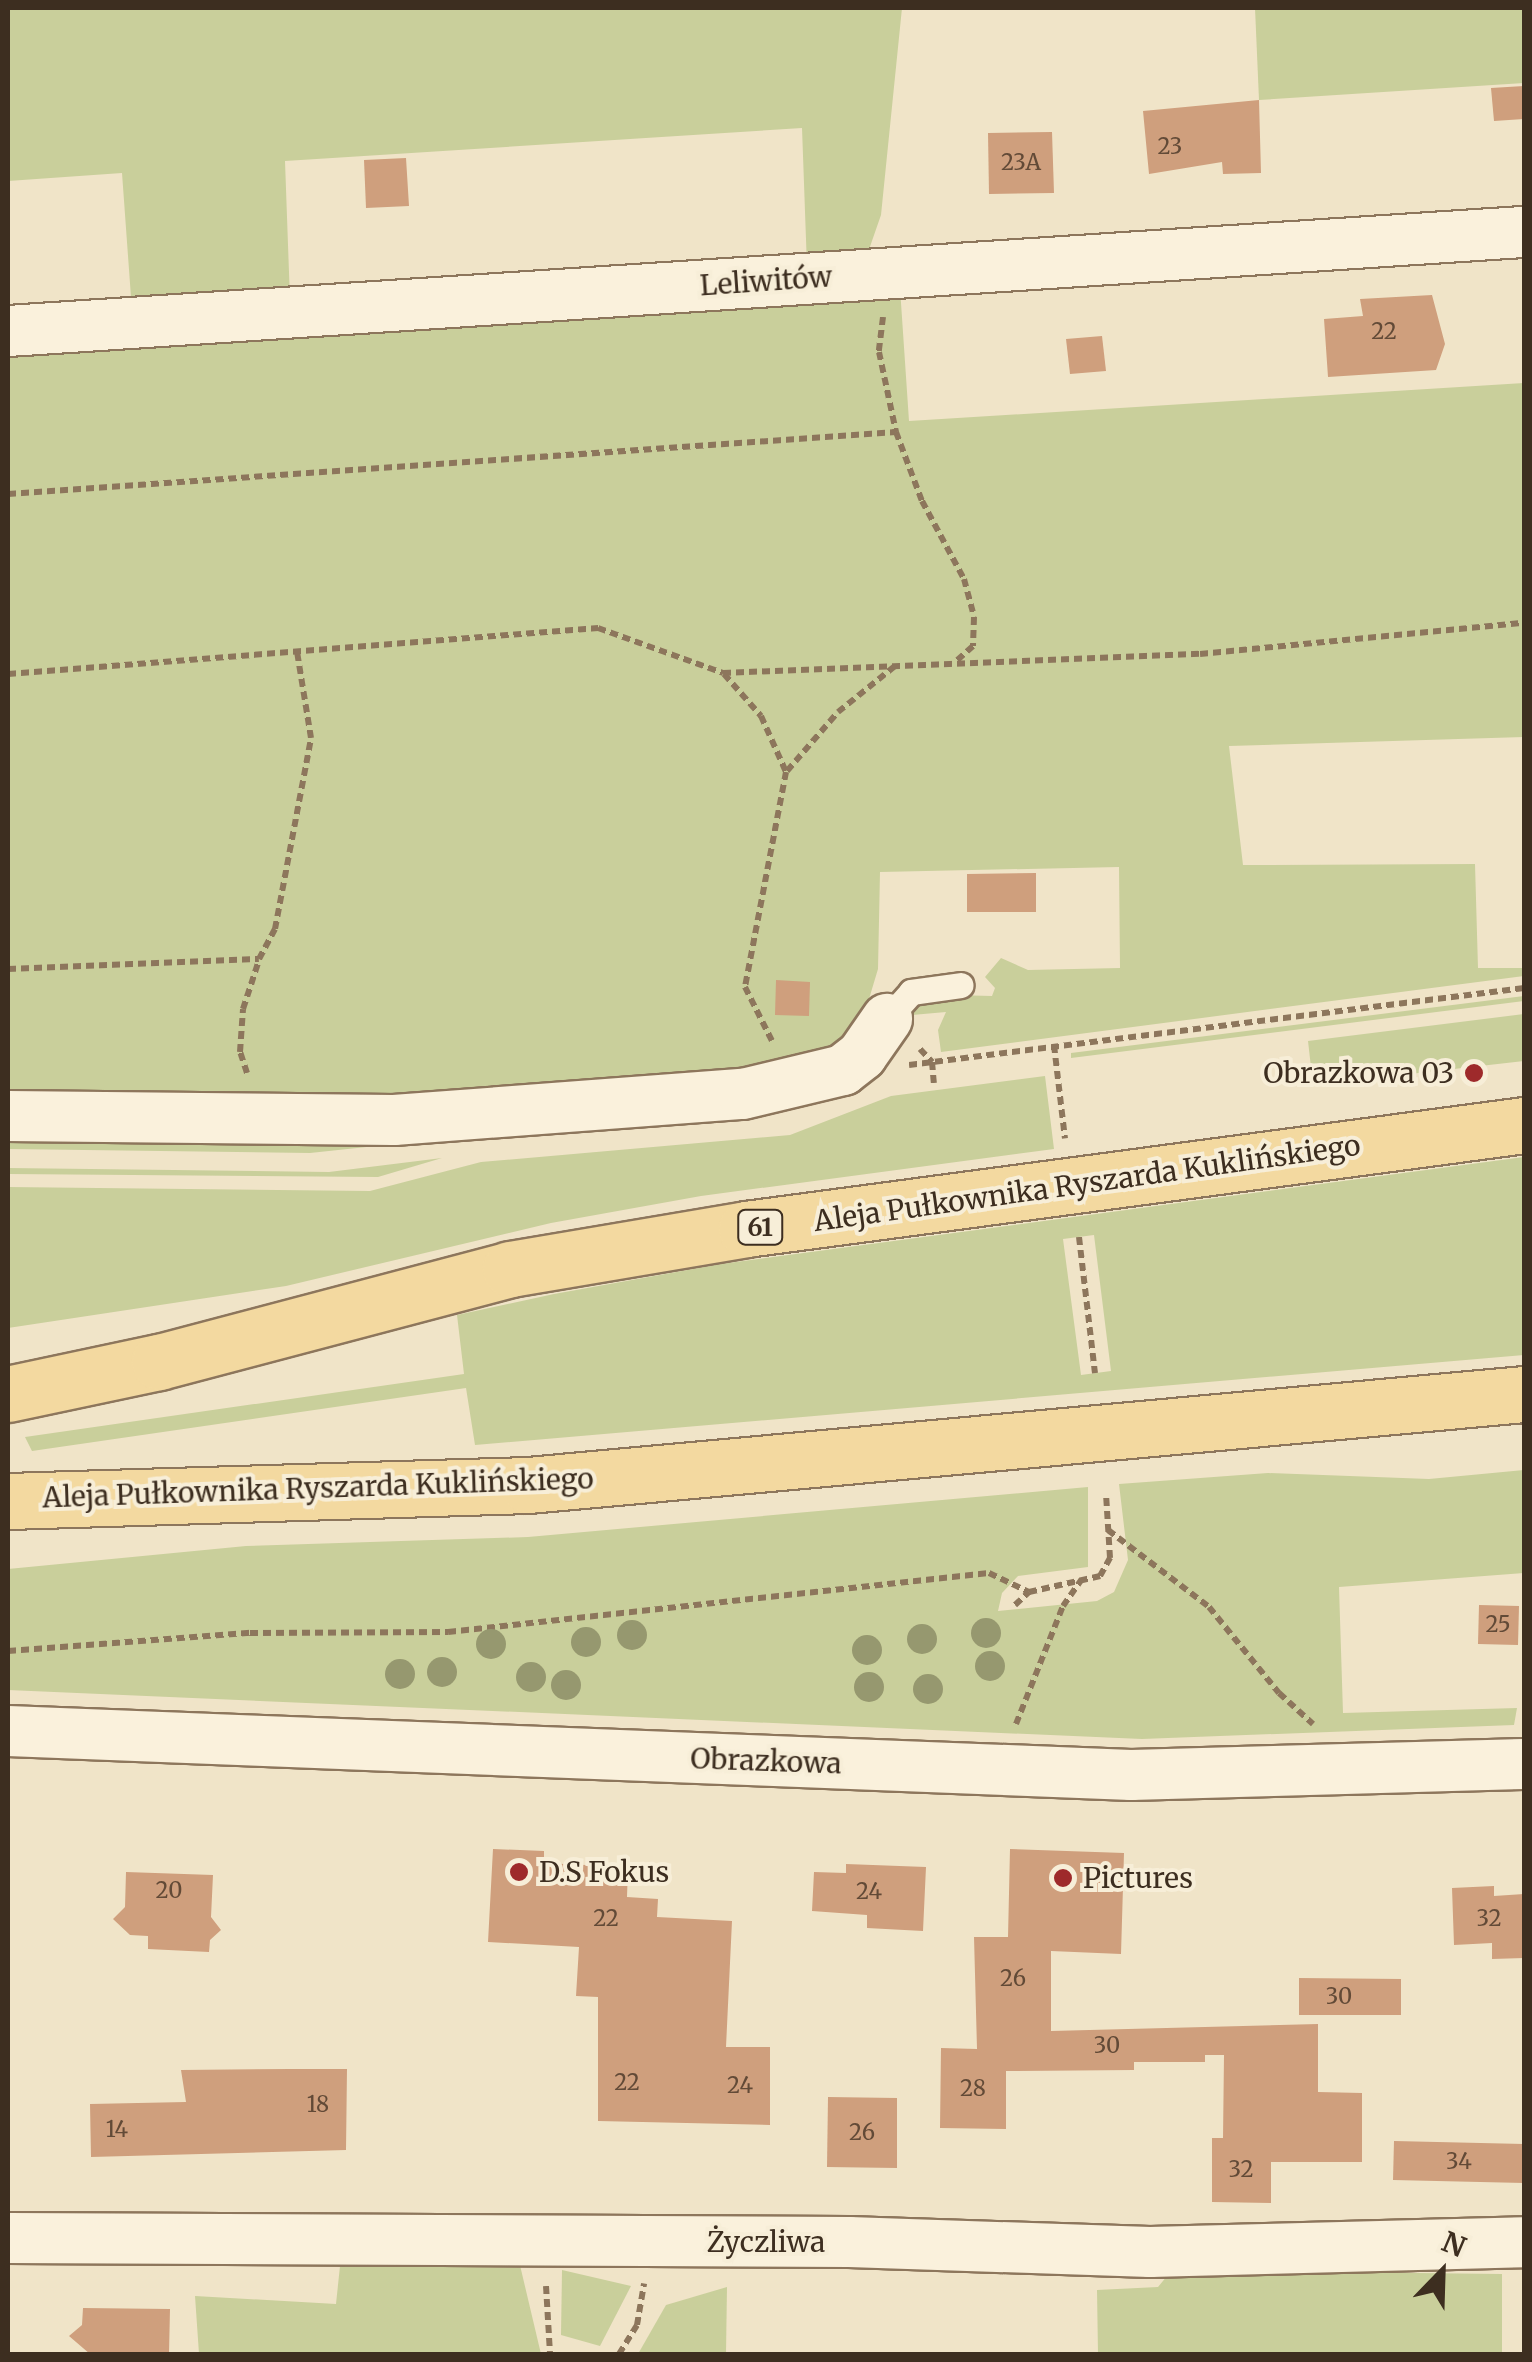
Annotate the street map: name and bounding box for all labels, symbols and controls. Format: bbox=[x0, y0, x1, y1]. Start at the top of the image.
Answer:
house number: 23 bbox=[1158, 134, 1182, 160]
house number: 23A bbox=[1001, 150, 1041, 176]
street label: Leliwitów bbox=[699, 260, 833, 302]
house number: 22 bbox=[1371, 319, 1397, 345]
place label: Obrazkowa 03 bbox=[1263, 1056, 1454, 1090]
marker: Obrazkowa 03 bbox=[1463, 1062, 1485, 1084]
street label: Aleja Pułkownika Ryszarda Kuklińskiego bbox=[812, 1128, 1362, 1238]
road number: 61 bbox=[735, 1207, 785, 1247]
street label: Aleja Pułkownika Ryszarda Kuklińskiego bbox=[42, 1462, 594, 1514]
house number: 25 bbox=[1485, 1612, 1511, 1638]
street label: Obrazkowa bbox=[690, 1742, 842, 1780]
place label: D.S Fokus bbox=[539, 1855, 669, 1889]
marker: D.S Fokus bbox=[508, 1861, 530, 1883]
place label: Pictures bbox=[1083, 1861, 1193, 1895]
marker: Pictures bbox=[1052, 1867, 1074, 1889]
house number: 20 bbox=[156, 1878, 182, 1904]
house number: 24 bbox=[856, 1879, 882, 1905]
house number: 22 bbox=[593, 1906, 619, 1932]
house number: 32 bbox=[1477, 1906, 1501, 1932]
house number: 26 bbox=[1000, 1966, 1026, 1992]
house number: 30 bbox=[1326, 1984, 1352, 2010]
house number: 30 bbox=[1094, 2033, 1120, 2059]
house number: 22 bbox=[614, 2070, 640, 2096]
house number: 24 bbox=[727, 2073, 753, 2099]
house number: 28 bbox=[960, 2076, 986, 2102]
house number: 18 bbox=[307, 2092, 329, 2118]
house number: 14 bbox=[106, 2117, 128, 2143]
house number: 26 bbox=[849, 2120, 875, 2146]
house number: 34 bbox=[1446, 2149, 1472, 2175]
house number: 32 bbox=[1229, 2157, 1253, 2183]
north arrow bbox=[1392, 2222, 1492, 2322]
text: N bbox=[1437, 2223, 1471, 2265]
street label: Życzliwa bbox=[707, 2225, 825, 2259]

